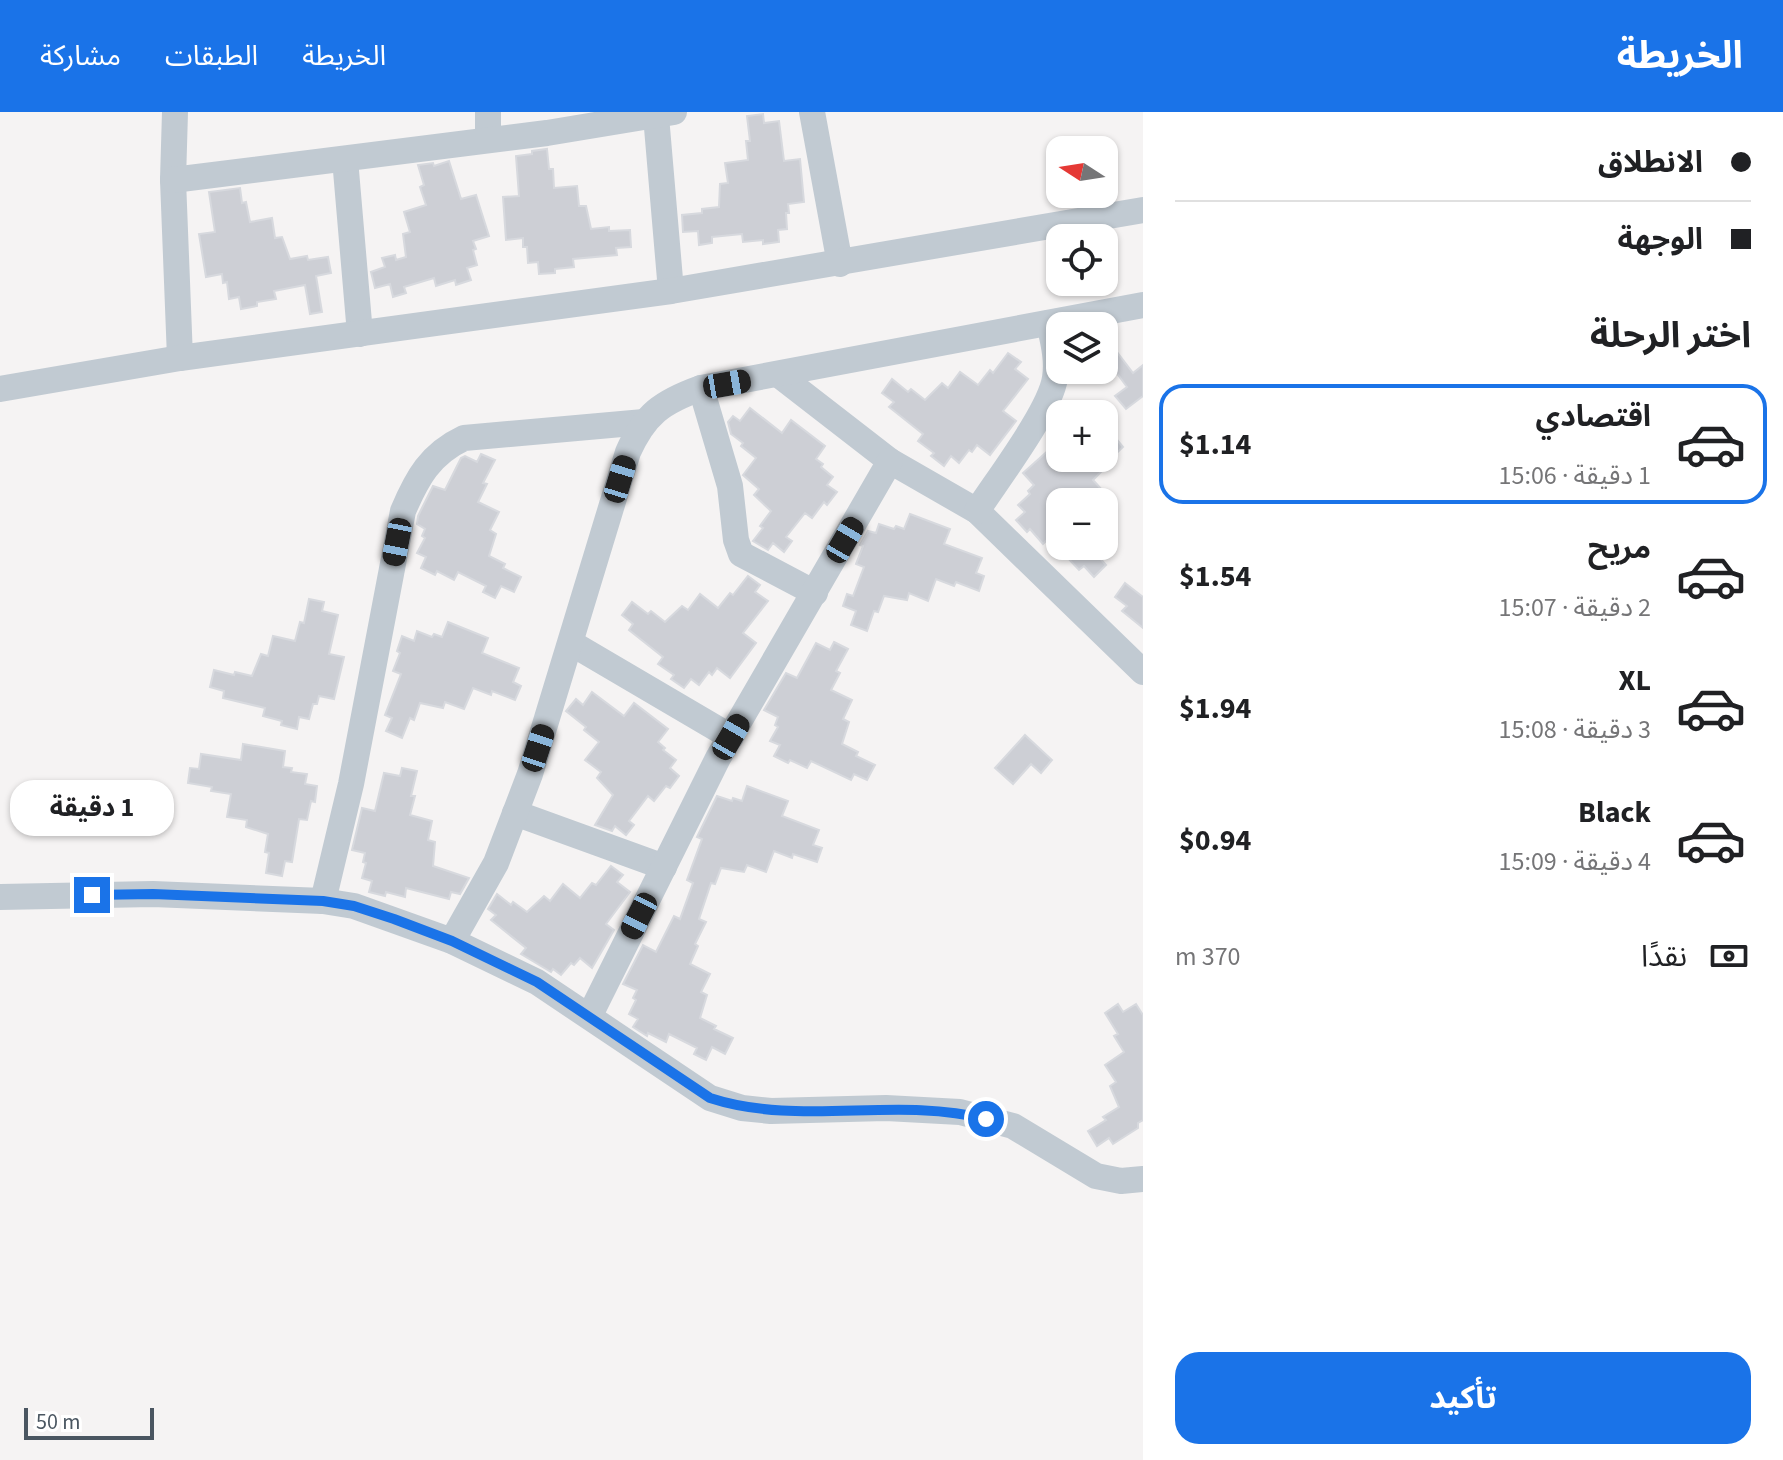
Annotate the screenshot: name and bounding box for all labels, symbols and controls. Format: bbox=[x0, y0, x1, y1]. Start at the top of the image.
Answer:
text: الخريطة bbox=[1617, 29, 1743, 83]
text: مشاركة bbox=[40, 36, 121, 76]
text: الطبقات bbox=[165, 36, 258, 76]
text: الخريطة bbox=[302, 36, 386, 76]
north arrow bbox=[1046, 136, 1118, 208]
map controls bbox=[1046, 136, 1118, 560]
text: الانطلاق bbox=[1598, 141, 1703, 184]
text: الوجهة bbox=[1618, 218, 1703, 261]
button: locate bbox=[1046, 224, 1118, 296]
text: اختر الرحلة bbox=[1590, 310, 1751, 361]
button: layers bbox=[1046, 312, 1118, 384]
car bbox=[701, 368, 753, 400]
text: اقتصادي bbox=[1536, 395, 1651, 438]
button: + bbox=[1046, 400, 1118, 472]
icon: car bbox=[1675, 408, 1747, 480]
text: $1.14 bbox=[1179, 423, 1251, 466]
car bbox=[602, 453, 638, 505]
text: 1 دقيقة · 15:06 bbox=[1499, 457, 1651, 494]
button: − bbox=[1046, 488, 1118, 560]
car bbox=[823, 513, 867, 567]
car bbox=[381, 516, 413, 568]
text: مريح bbox=[1588, 527, 1651, 570]
icon: car bbox=[1675, 540, 1747, 612]
text: $1.54 bbox=[1179, 555, 1251, 598]
text: 2 دقيقة · 15:07 bbox=[1499, 589, 1651, 626]
text: XL bbox=[1618, 659, 1651, 702]
icon: car bbox=[1675, 672, 1747, 744]
text: $1.94 bbox=[1179, 687, 1251, 730]
car bbox=[709, 710, 753, 764]
text: 3 دقيقة · 15:08 bbox=[1499, 711, 1651, 748]
car bbox=[519, 721, 557, 775]
callout: 1 دقيقة bbox=[10, 779, 174, 835]
text: 1 دقيقة bbox=[50, 789, 134, 826]
text: Black bbox=[1578, 791, 1651, 834]
icon: car bbox=[1675, 804, 1747, 876]
text: $0.94 bbox=[1179, 819, 1251, 862]
text: 4 دقيقة · 15:09 bbox=[1499, 843, 1651, 880]
route end bbox=[74, 877, 110, 913]
car bbox=[617, 889, 661, 943]
icon: cash bbox=[1707, 934, 1751, 978]
text: نقدًا bbox=[1641, 935, 1687, 978]
text: 370 m bbox=[1175, 938, 1241, 975]
route start bbox=[968, 1101, 1004, 1137]
button: تأكيد bbox=[1175, 1352, 1751, 1444]
scale bar bbox=[24, 1404, 154, 1440]
text: 50 m bbox=[36, 1406, 81, 1438]

